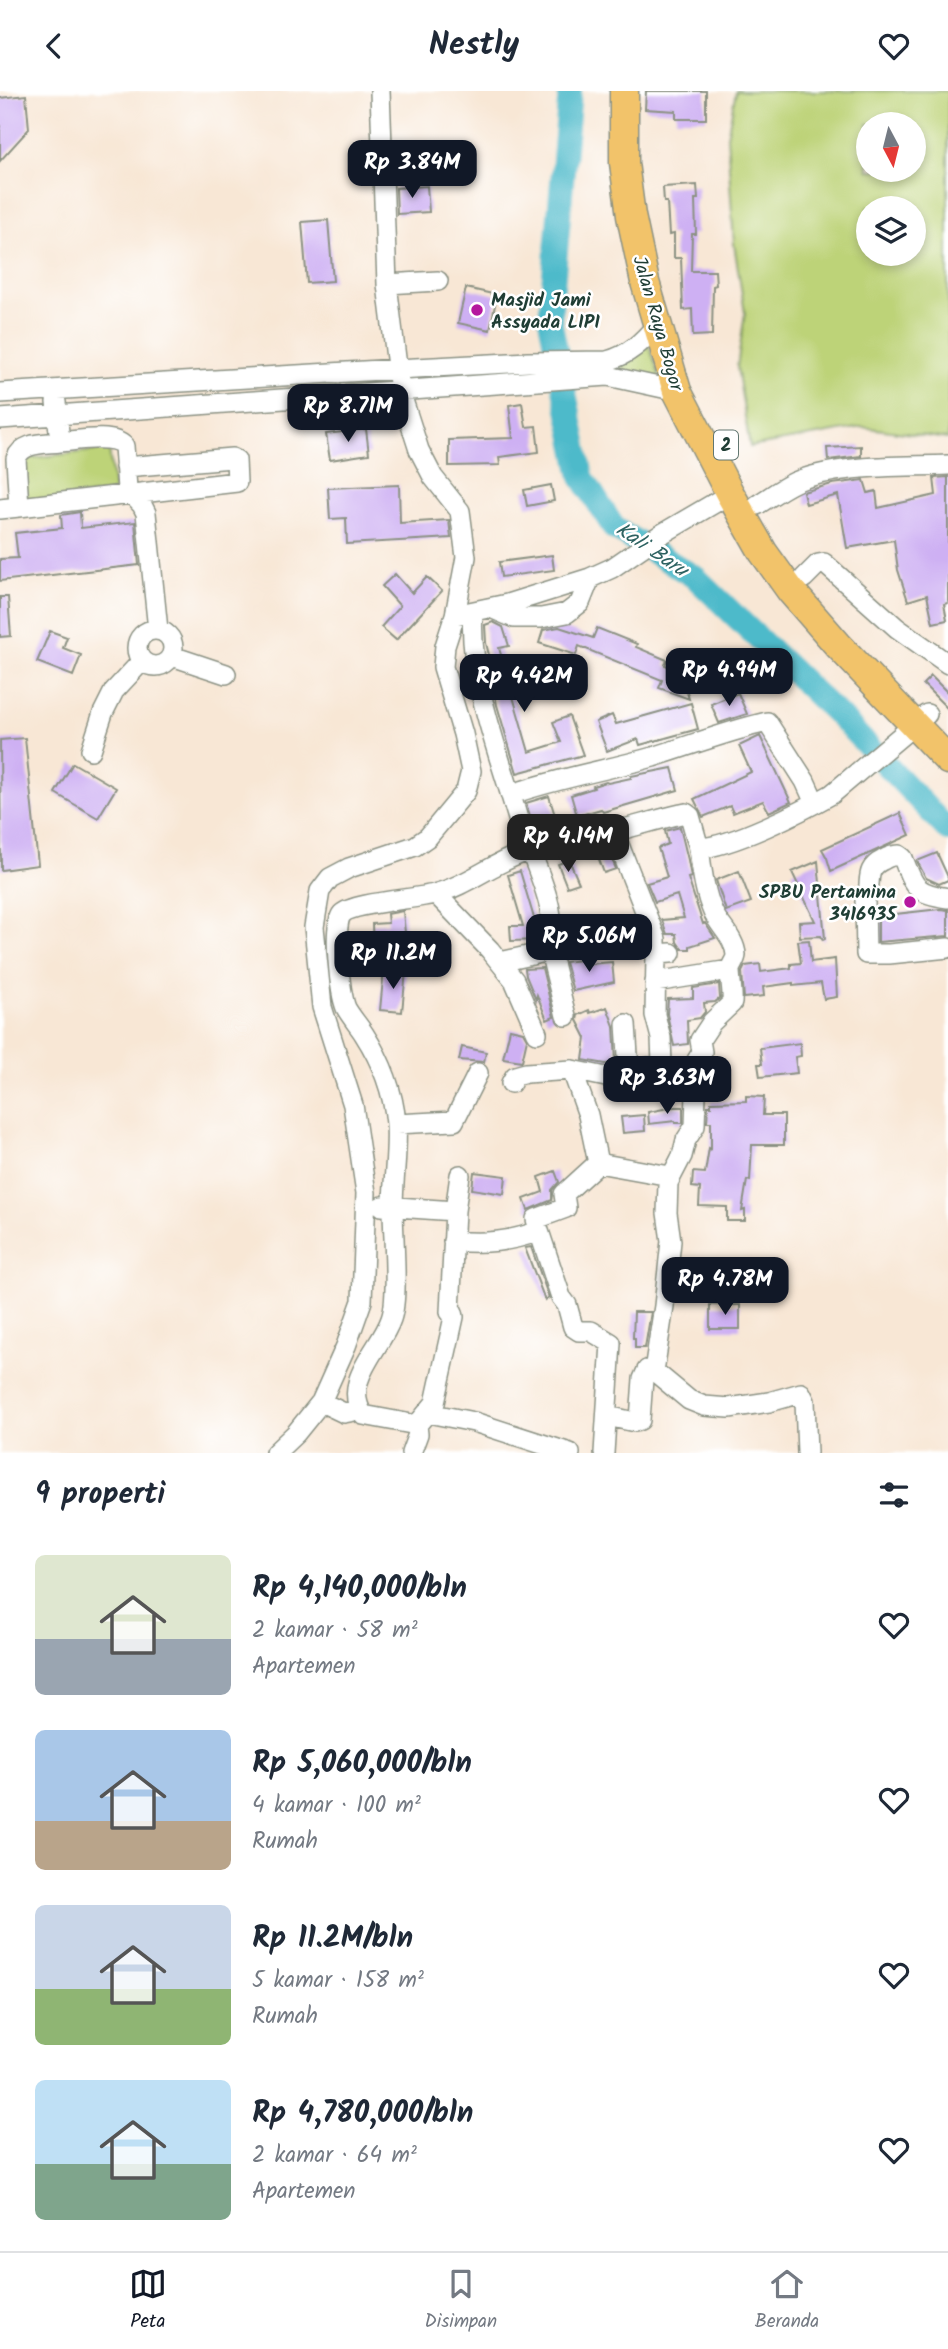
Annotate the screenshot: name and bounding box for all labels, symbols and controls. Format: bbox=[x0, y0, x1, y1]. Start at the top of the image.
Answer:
text: Nestly bbox=[429, 20, 519, 71]
icon: back bbox=[35, 27, 73, 65]
icon: heart bbox=[875, 27, 913, 65]
north arrow bbox=[856, 112, 926, 182]
map controls bbox=[856, 112, 926, 266]
pin: Rp 3.84M bbox=[340, 141, 484, 200]
text: Rp 3.84M bbox=[364, 145, 460, 181]
button: layers bbox=[856, 196, 926, 266]
street label: Jalan Raya Bogor bbox=[623, 253, 691, 396]
place label: Masjid Jami Assyada LIPI bbox=[491, 286, 600, 338]
marker: Masjid Jami Assyada LIPI bbox=[469, 302, 485, 318]
pin: Rp 8.71M bbox=[276, 385, 420, 444]
text: Rp 8.71M bbox=[303, 389, 393, 425]
road number: 2 bbox=[714, 431, 738, 459]
water label: Kali Baru bbox=[608, 514, 696, 588]
pin: Rp 4.94M bbox=[657, 649, 801, 708]
text: Rp 4.94M bbox=[682, 653, 776, 689]
pin: Rp 4.42M bbox=[452, 655, 596, 714]
text: Rp 4.42M bbox=[476, 659, 572, 695]
pin: Rp 4.14M bbox=[496, 815, 640, 874]
text: Rp 4.14M bbox=[523, 819, 613, 855]
place label: SPBU Pertamina 3416935 bbox=[759, 878, 897, 930]
marker: SPBU Pertamina 3416935 bbox=[902, 894, 918, 910]
pin: Rp 5.06M bbox=[517, 915, 661, 974]
text: Rp 5.06M bbox=[542, 919, 636, 955]
pin: Rp 11.2M bbox=[321, 932, 465, 991]
text: Rp 11.2M bbox=[350, 936, 436, 972]
pin: Rp 3.63M bbox=[595, 1056, 739, 1116]
text: Rp 3.63M bbox=[619, 1061, 715, 1097]
pin: Rp 4.78M bbox=[653, 1257, 797, 1317]
text: Rp 4.78M bbox=[678, 1262, 772, 1298]
text: 9 properti bbox=[35, 1471, 165, 1519]
icon: filters bbox=[875, 1476, 913, 1514]
text: Rp 4,140,000/bln bbox=[252, 1565, 467, 1613]
icon: home bbox=[91, 1583, 175, 1667]
icon: heart bbox=[875, 1606, 913, 1644]
text: 2 kamar · 58 m² bbox=[252, 1613, 418, 1649]
text: Apartemen bbox=[252, 1649, 356, 1685]
text: Rp 5,060,000/bln bbox=[252, 1740, 472, 1788]
icon: home bbox=[91, 1758, 175, 1842]
icon: heart bbox=[875, 1781, 913, 1819]
text: 4 kamar · 100 m² bbox=[252, 1788, 421, 1824]
text: Rumah bbox=[252, 1824, 318, 1860]
text: Rp 11.2M/bln bbox=[252, 1915, 413, 1963]
icon: home bbox=[91, 1933, 175, 2017]
icon: heart bbox=[875, 1956, 913, 1994]
text: 5 kamar · 158 m² bbox=[252, 1963, 424, 1999]
text: Rumah bbox=[252, 1999, 318, 2035]
text: Rp 4,780,000/bln bbox=[252, 2090, 473, 2138]
icon: home bbox=[91, 2108, 175, 2192]
icon: heart bbox=[875, 2131, 913, 2169]
text: 2 kamar · 64 m² bbox=[252, 2138, 417, 2174]
text: Apartemen bbox=[252, 2174, 356, 2210]
tab: Peta bbox=[129, 2265, 167, 2337]
tab: Disimpan bbox=[424, 2265, 497, 2337]
tab: Beranda bbox=[755, 2265, 819, 2337]

